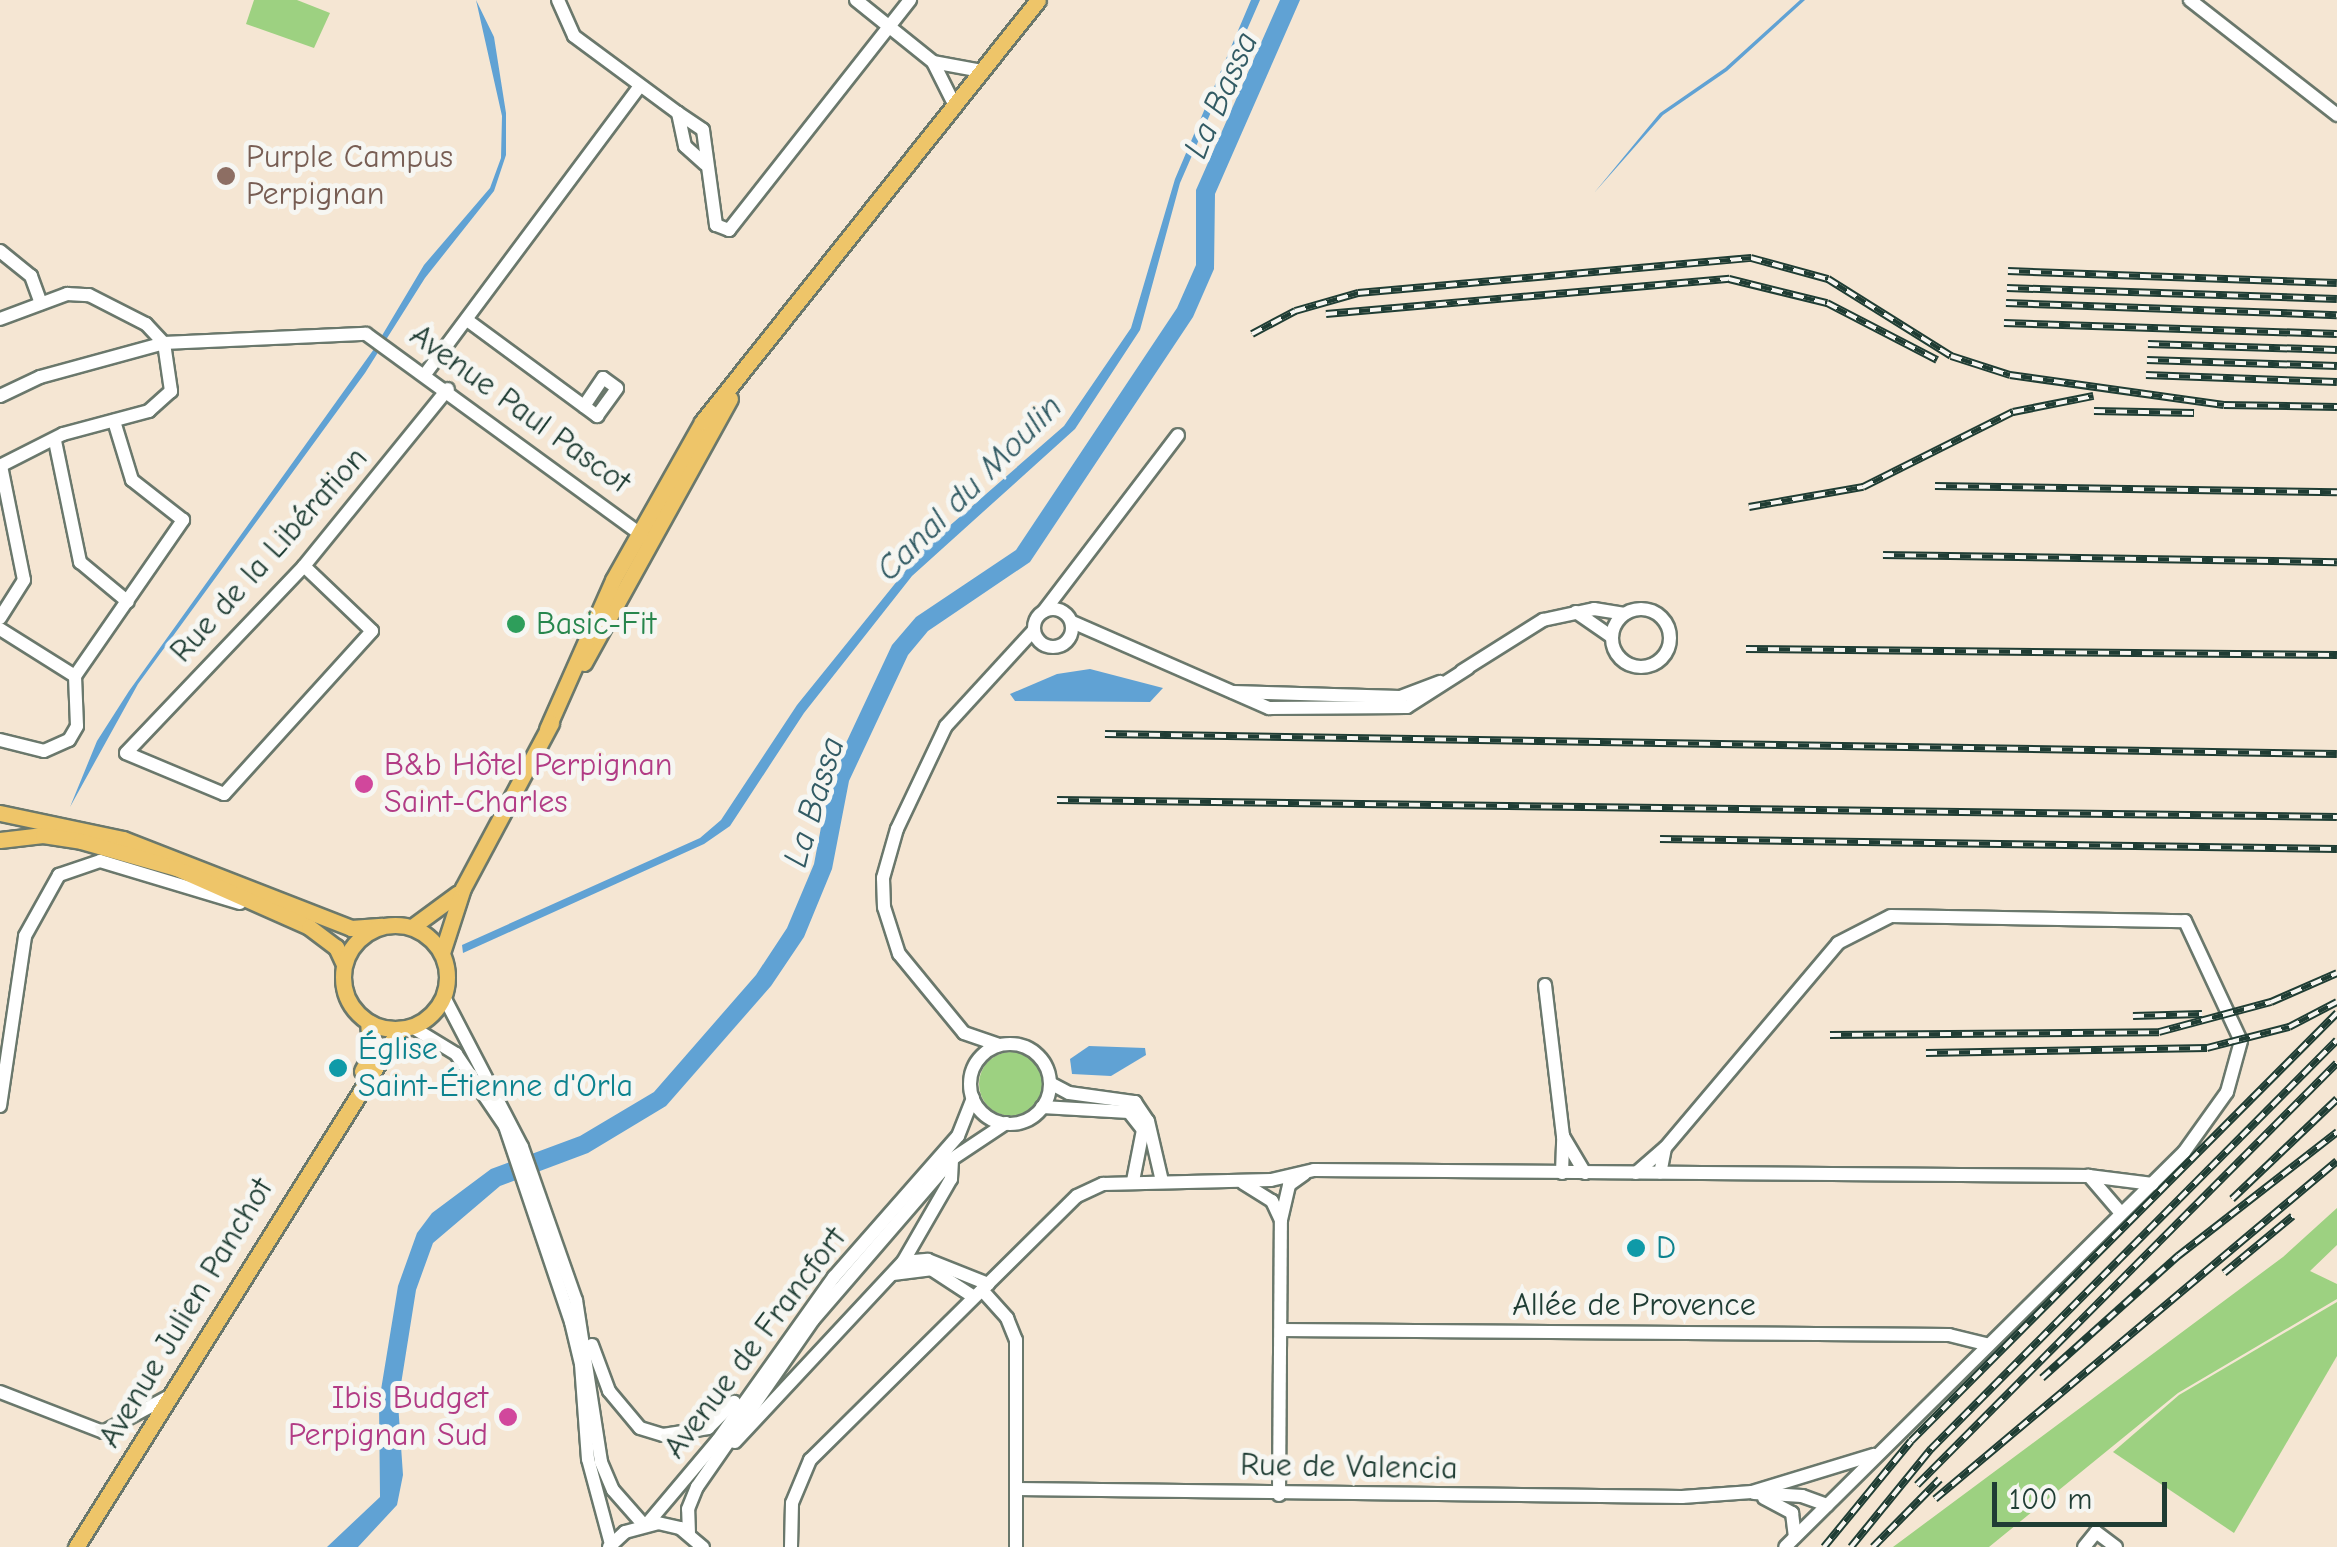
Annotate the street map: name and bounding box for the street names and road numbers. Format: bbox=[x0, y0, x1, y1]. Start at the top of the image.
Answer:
street label: Avenue Paul Pascot bbox=[402, 316, 638, 502]
street label: Rue de la Libération bbox=[162, 440, 376, 670]
street label: Avenue Julien Panchot bbox=[90, 1172, 282, 1454]
street label: Avenue de Francfort bbox=[656, 1220, 854, 1466]
street label: Allée de Provence bbox=[1512, 1286, 1756, 1324]
street label: Rue de Valencia bbox=[1240, 1446, 1458, 1488]

